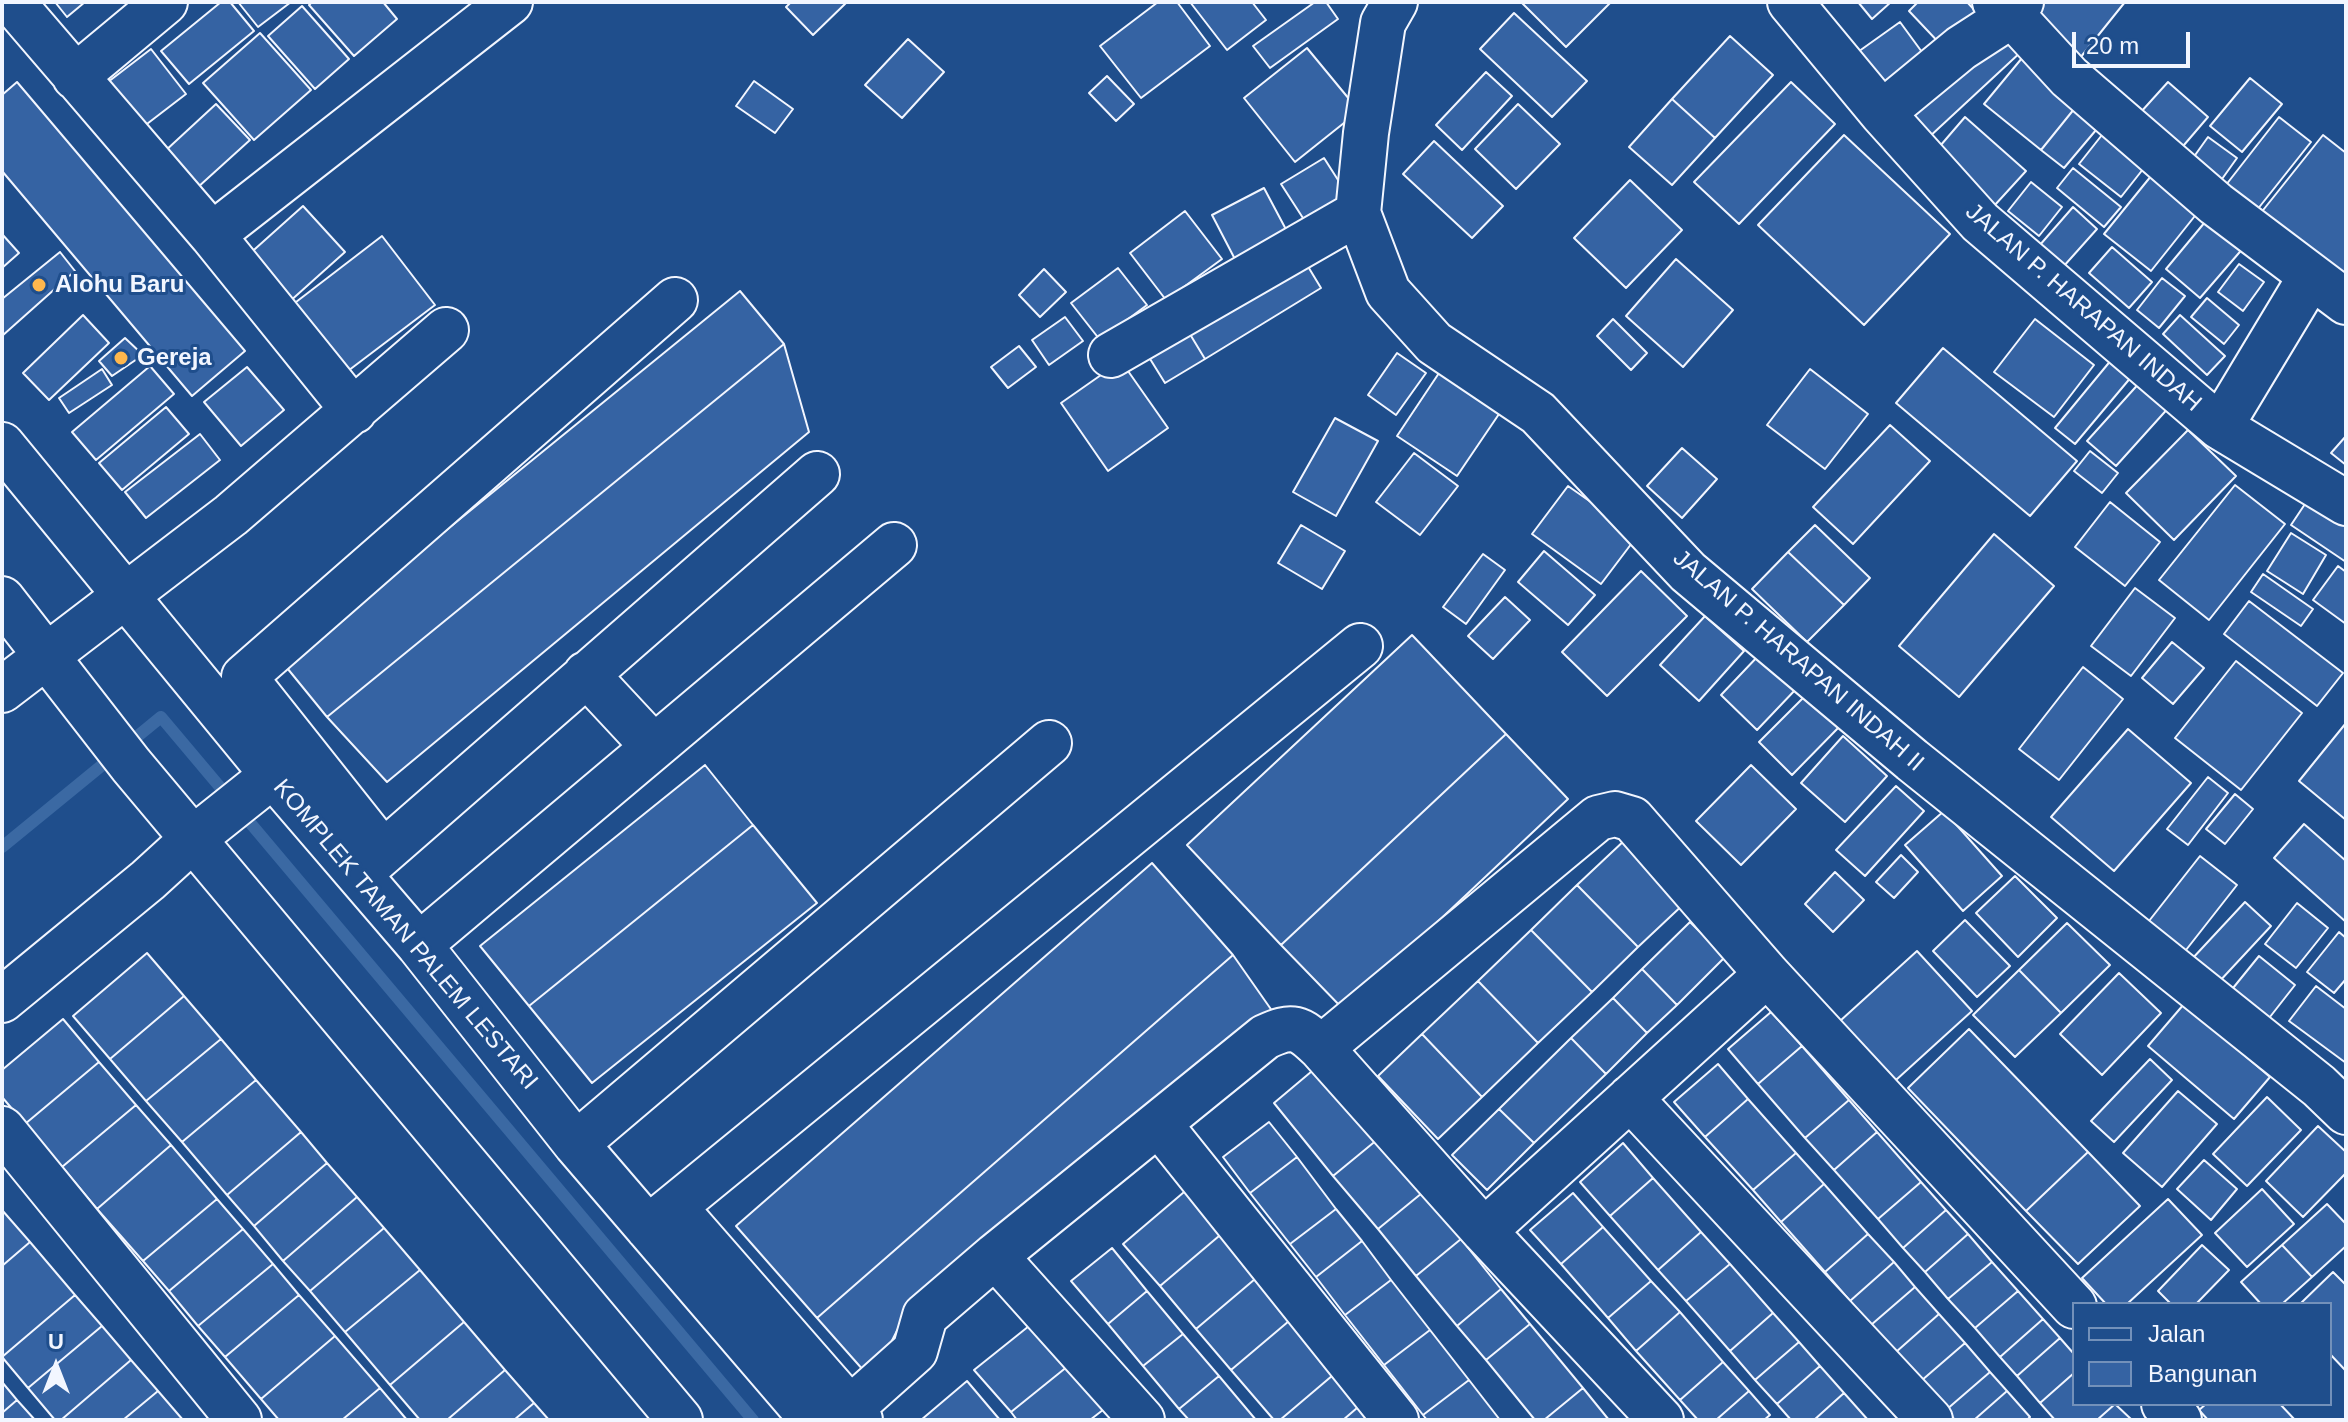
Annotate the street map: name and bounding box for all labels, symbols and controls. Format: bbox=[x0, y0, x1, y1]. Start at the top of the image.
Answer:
scale bar bbox=[2076, 16, 2194, 66]
text: 20 m bbox=[2086, 32, 2139, 59]
street label: JALAN P. HARAPAN INDAH bbox=[1959, 198, 2207, 418]
place label: Alohu Baru bbox=[55, 271, 184, 299]
marker: Alohu Baru bbox=[30, 276, 48, 294]
place label: Gereja bbox=[137, 344, 212, 372]
marker: Gereja bbox=[112, 349, 130, 367]
street label: JALAN P. HARAPAN INDAH II bbox=[1667, 544, 1929, 778]
street label: KOMPLEK TAMAN PALEM LESTARI bbox=[267, 774, 543, 1096]
legend bbox=[2072, 1302, 2332, 1406]
text: Jalan bbox=[2148, 1320, 2205, 1347]
north arrow bbox=[16, 1326, 96, 1406]
text: U bbox=[48, 1329, 64, 1354]
text: Bangunan bbox=[2148, 1360, 2257, 1387]

